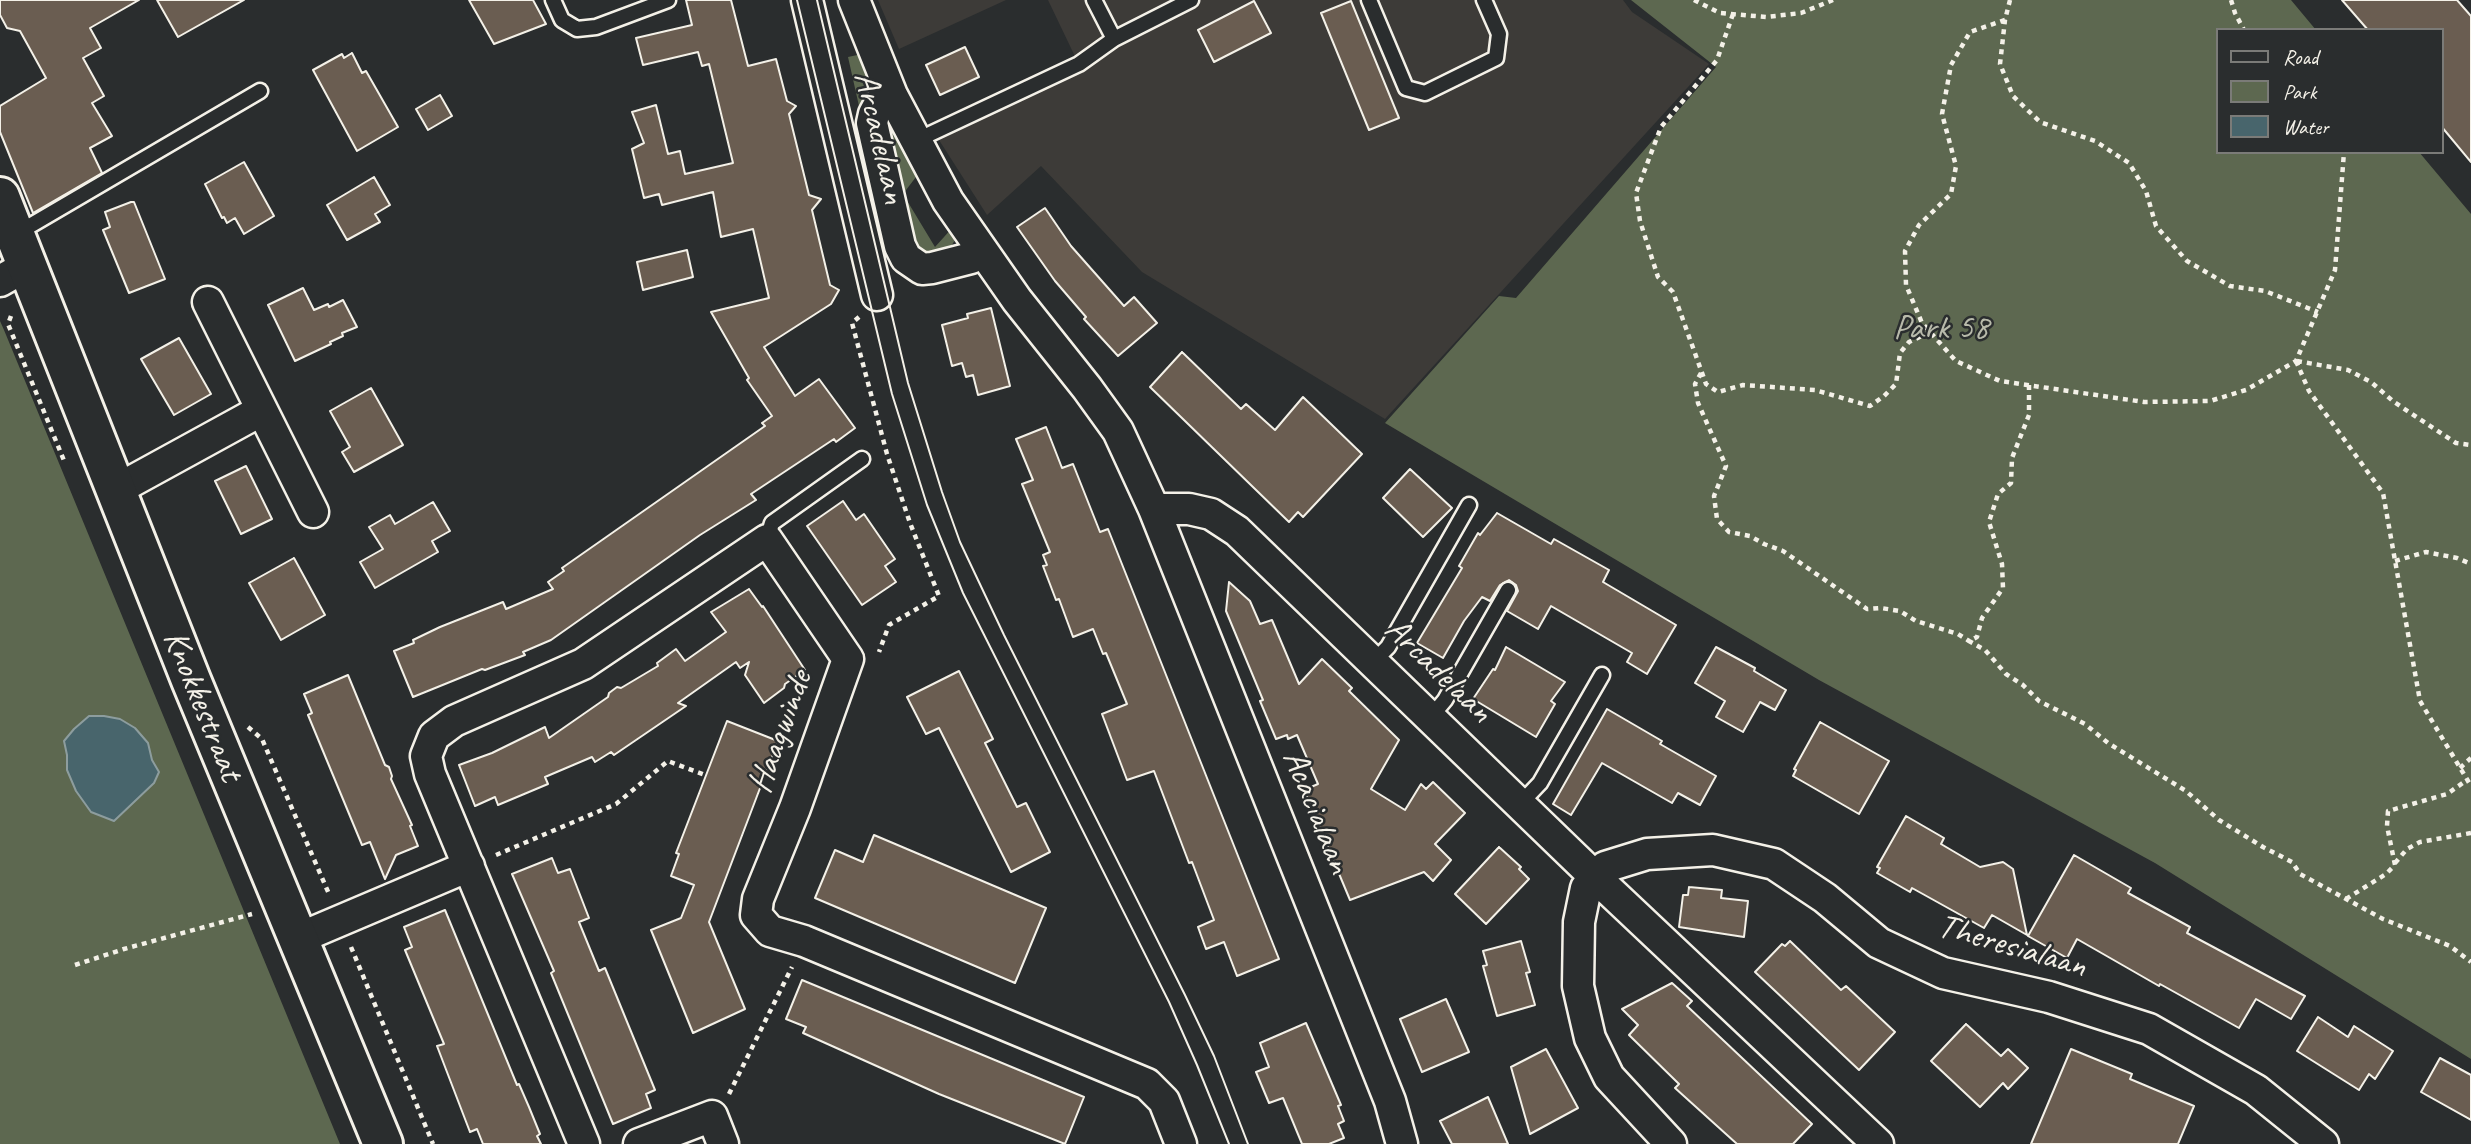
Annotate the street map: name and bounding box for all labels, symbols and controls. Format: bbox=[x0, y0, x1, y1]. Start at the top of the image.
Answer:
legend bbox=[2216, 28, 2443, 154]
text: Road bbox=[2283, 44, 2318, 70]
street label: Arcadelaan bbox=[843, 68, 915, 208]
text: Park bbox=[2283, 79, 2316, 105]
text: Water bbox=[2283, 114, 2329, 140]
park label: Park 58 bbox=[1893, 308, 1989, 350]
street label: Arcadelaan bbox=[1375, 609, 1501, 733]
street label: Knokkestraat bbox=[153, 625, 251, 787]
street label: Haagwinde bbox=[740, 665, 822, 799]
street label: Acacialaan bbox=[1272, 744, 1360, 880]
street label: Theresialaan bbox=[1933, 906, 2091, 988]

